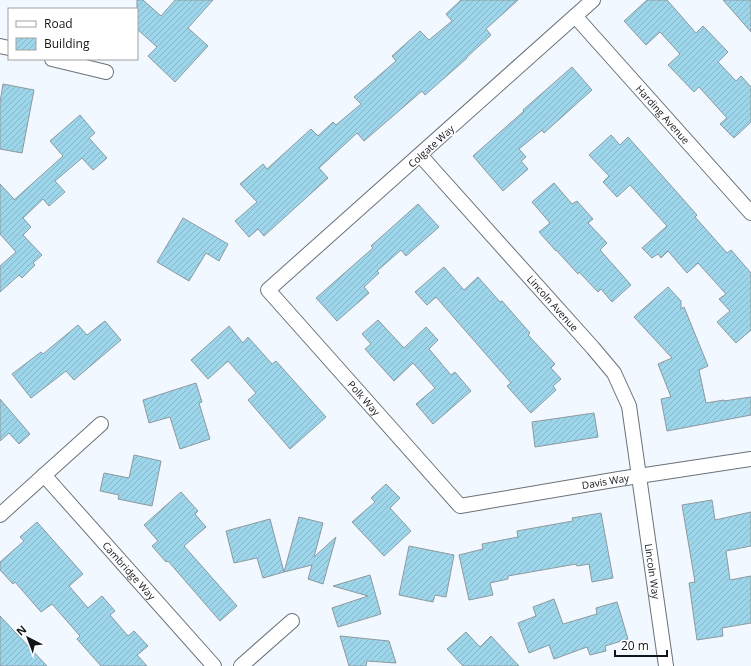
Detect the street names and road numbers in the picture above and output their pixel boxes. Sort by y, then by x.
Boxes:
street label: Harding Avenue [633,82,693,147]
street label: Colgate Way [405,121,458,170]
street label: Lincoln Avenue [524,272,582,335]
street label: Polk Way [345,378,384,419]
street label: Davis Way [581,470,631,492]
street label: Cambridge Way [99,539,159,603]
street label: Lincoln Way [642,543,664,601]

